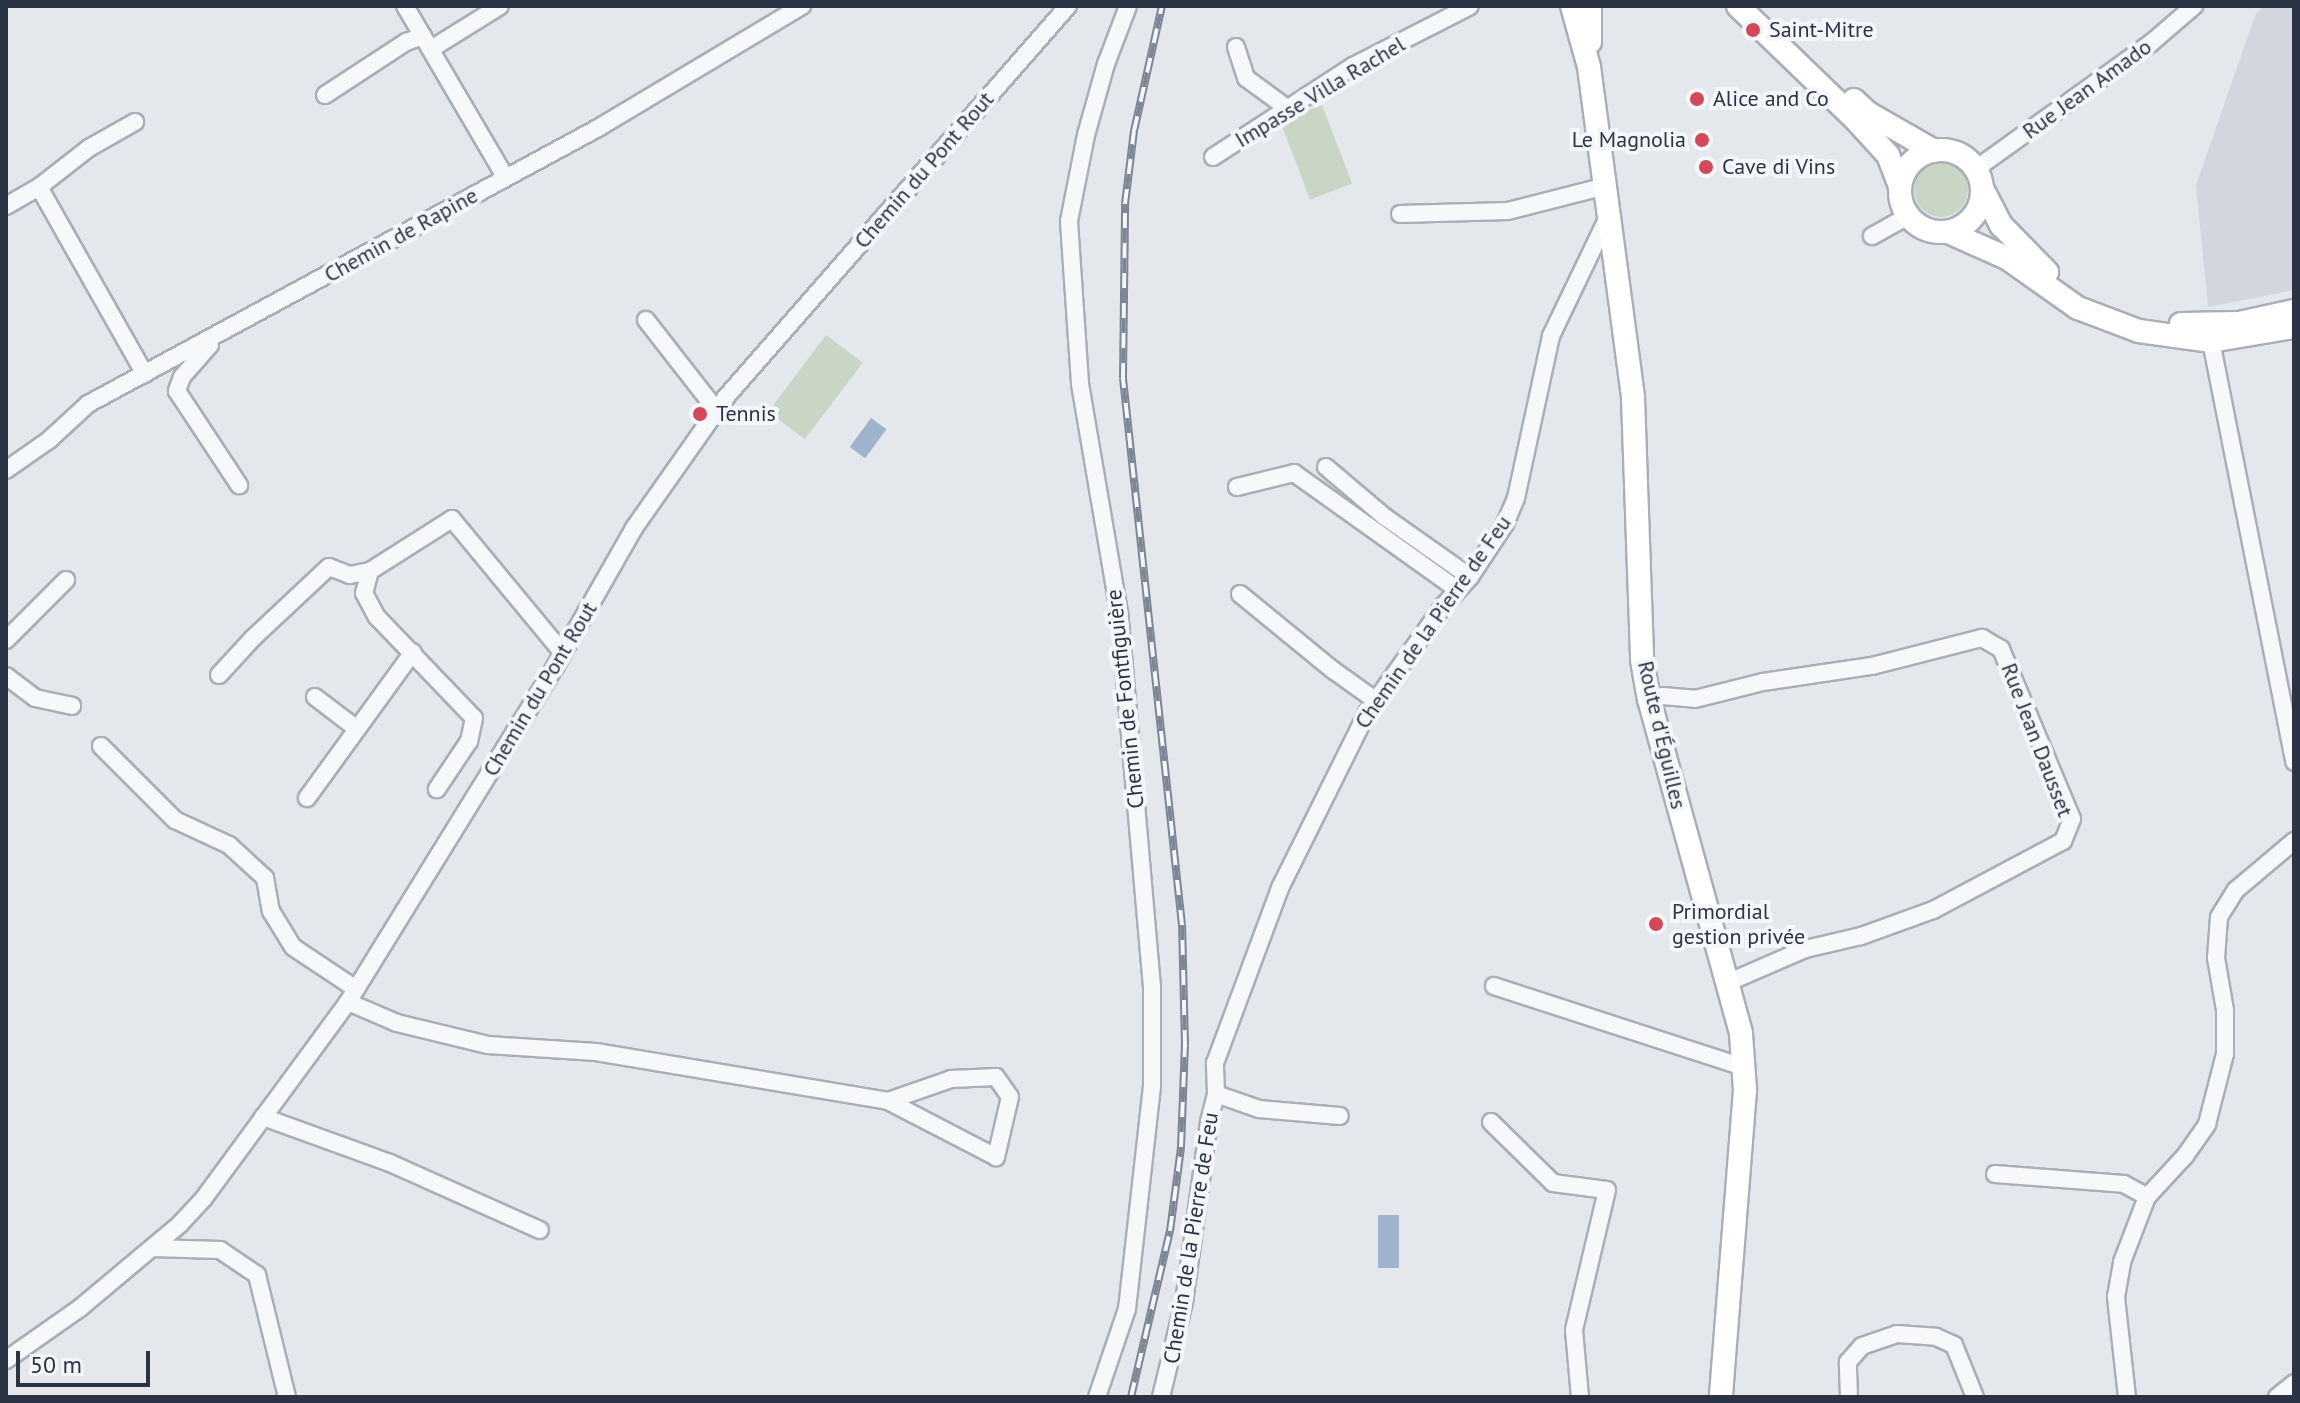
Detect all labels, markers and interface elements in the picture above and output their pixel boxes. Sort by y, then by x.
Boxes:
place label: Saint-Mitre [1769,17,1874,43]
marker: Saint-Mitre [1744,21,1762,39]
street label: Impasse Villa Rachel [1230,31,1410,153]
street label: Rue Jean Amado [2017,33,2157,145]
street label: Chemin du Pont Rout [849,86,999,254]
place label: Alice and Co [1713,86,1829,112]
marker: Alice and Co [1688,90,1706,108]
place label: Le Magnolia [1572,127,1686,153]
marker: Le Magnolia [1693,131,1711,149]
place label: Cave di Vins [1722,154,1836,180]
marker: Cave di Vins [1697,158,1715,176]
street label: Chemin de Rapine [320,182,482,288]
place label: Tennis [716,401,776,427]
marker: Tennis [691,405,709,423]
street label: Chemin de la Pierre de Feu [1349,510,1517,734]
street label: Chemin de Fontfiguière [1100,588,1150,810]
street label: Chemin du Pont Rout [477,597,603,781]
street label: Route d'Éguilles [1632,658,1692,812]
street label: Rue Jean Dausset [1996,659,2078,821]
place label: Primordial gestion privée [1672,898,1805,950]
marker: Primordial gestion privée [1647,915,1665,933]
street label: Chemin de la Pierre de Feu [1158,1110,1224,1366]
scale bar [20,1335,154,1385]
text: 50 m [30,1349,82,1380]

